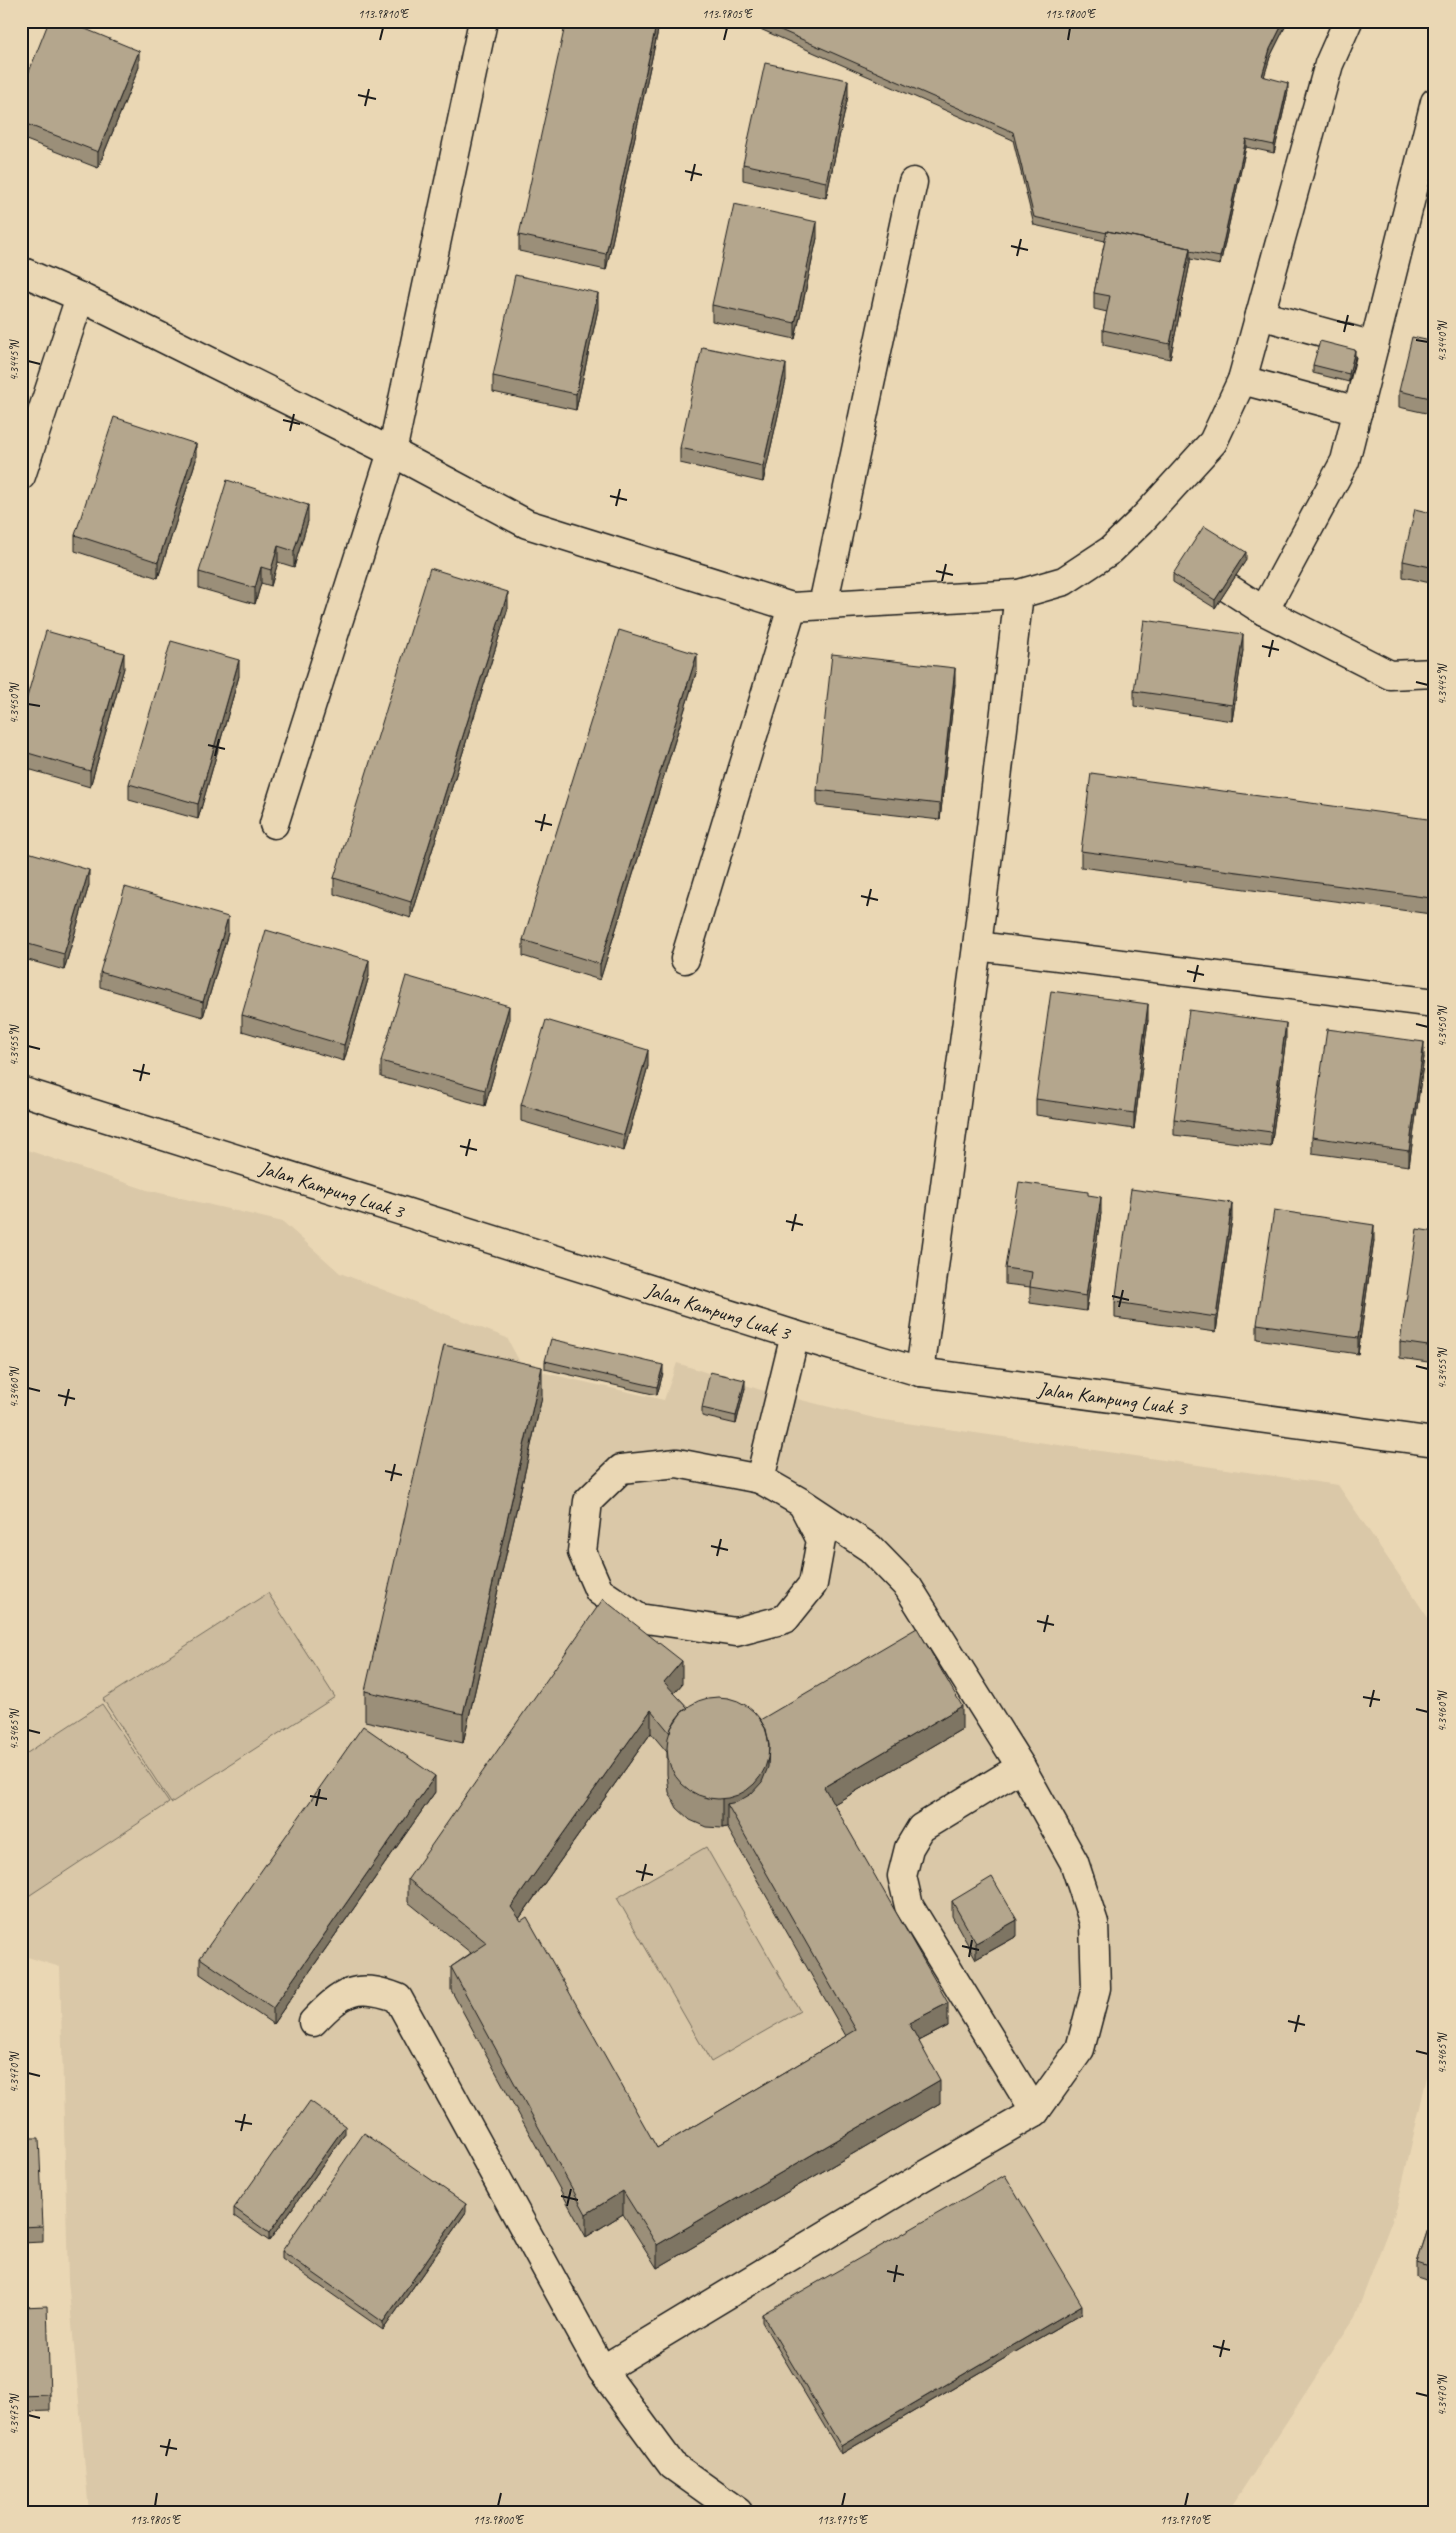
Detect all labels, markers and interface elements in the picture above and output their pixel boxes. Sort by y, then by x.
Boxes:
text: 113.9810°E [358,6,410,22]
text: 113.9805°E [702,6,754,22]
text: 113.9800°E [1045,6,1097,22]
text: 4.3440°N [1434,320,1450,362]
text: 4.3445°N [6,339,22,381]
text: 4.3445°N [1434,663,1450,705]
text: 4.3450°N [6,682,22,724]
text: 4.3450°N [1434,1005,1450,1047]
text: 4.3455°N [6,1024,22,1066]
street label: Jalan Kampung Luak 3 [256,1154,409,1224]
street label: Jalan Kampung Luak 3 [642,1276,795,1346]
text: 4.3455°N [1434,1347,1450,1389]
text: 4.3460°N [6,1366,22,1408]
street label: Jalan Kampung Luak 3 [1036,1376,1190,1421]
text: 4.3460°N [1434,1690,1450,1732]
text: 4.3465°N [6,1708,22,1750]
text: 4.3465°N [1434,2032,1450,2074]
text: 4.3470°N [6,2051,22,2093]
text: 4.3470°N [1434,2374,1450,2416]
text: 4.3475°N [6,2393,22,2435]
text: 113.9805°E [130,2512,182,2528]
text: 113.9800°E [473,2512,525,2528]
text: 113.9795°E [817,2512,869,2528]
text: 113.9790°E [1160,2512,1212,2528]

